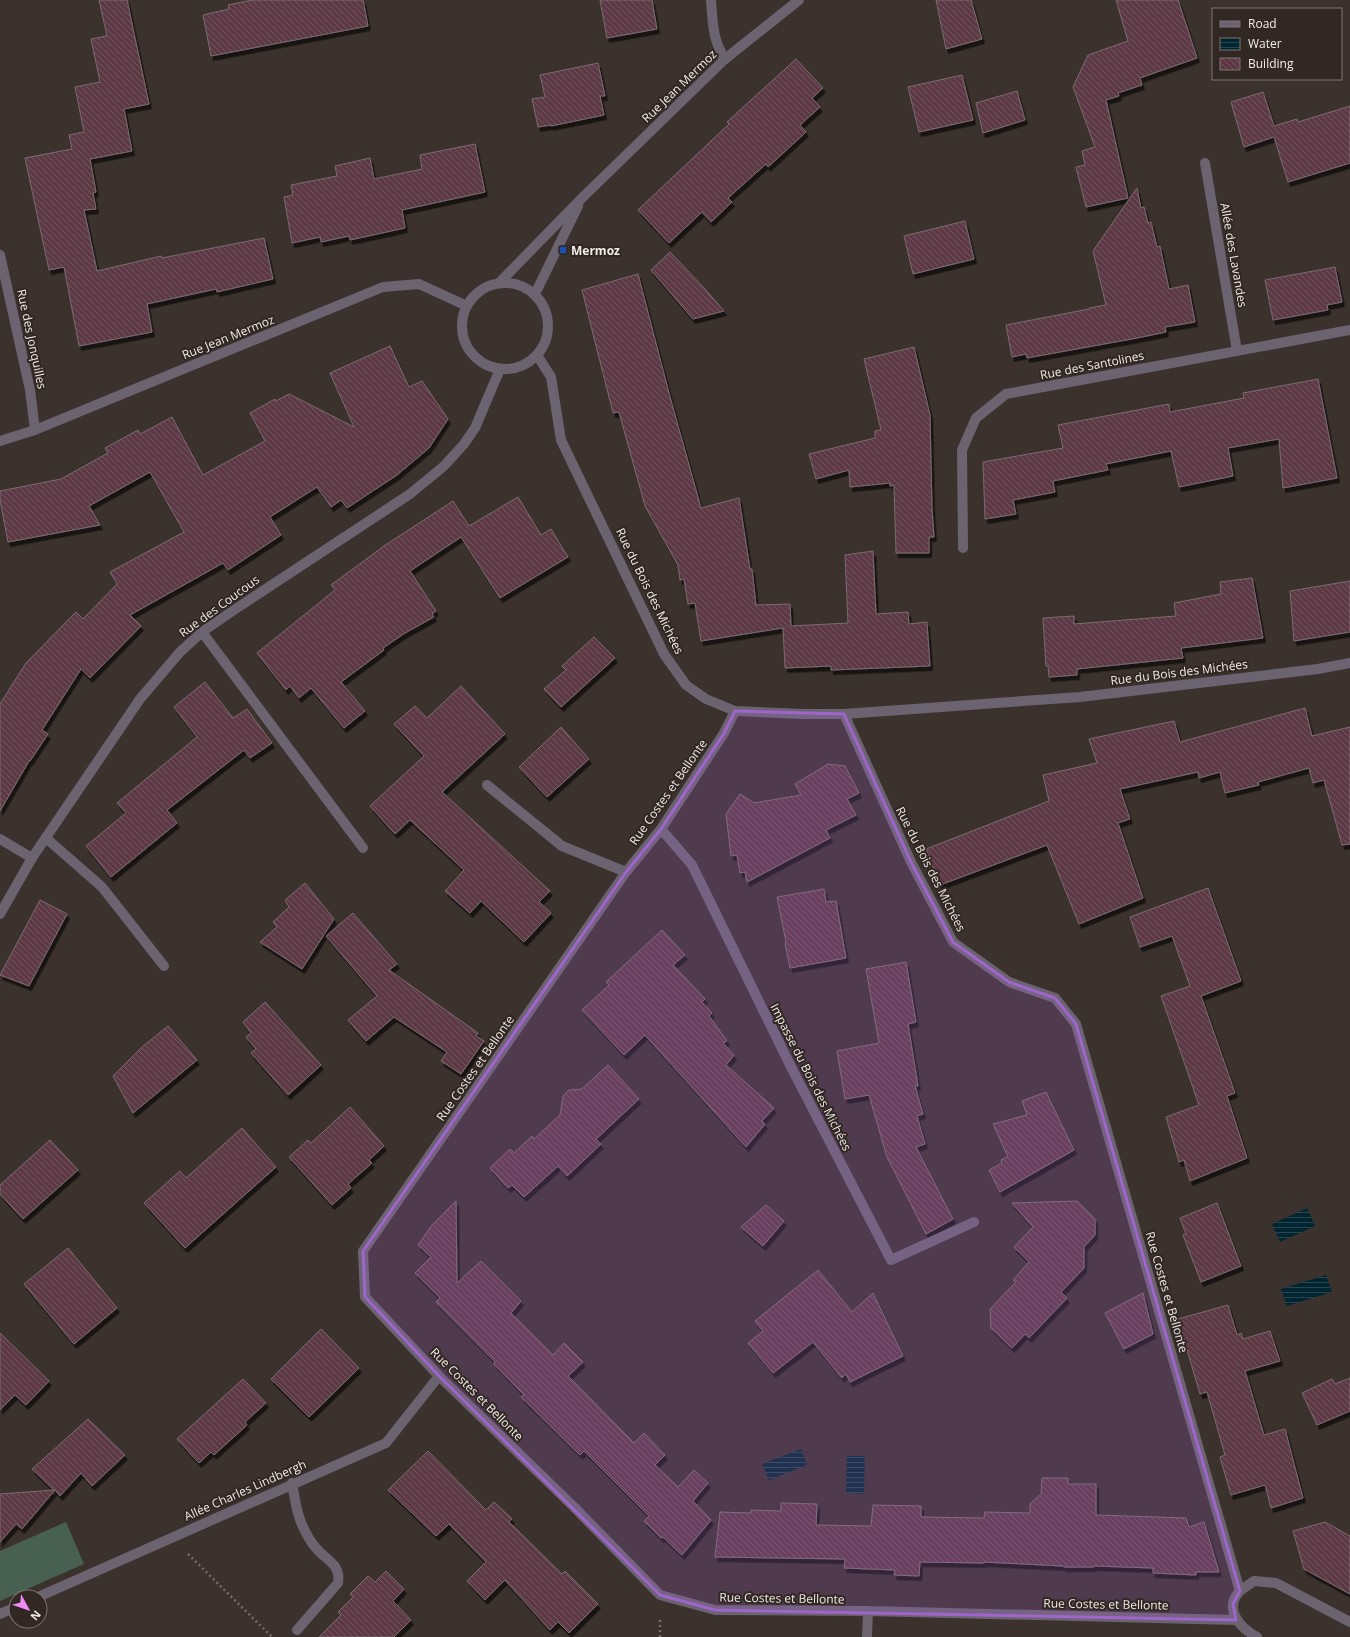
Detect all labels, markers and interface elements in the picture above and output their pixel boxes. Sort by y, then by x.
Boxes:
legend [1212,8,1342,80]
text: Road [1248,15,1277,32]
text: Water [1248,35,1282,52]
street label: Rue Jean Mermoz [638,46,720,126]
text: Building [1248,55,1294,72]
street label: Allée des Lavandes [1216,201,1252,309]
place label: Mermoz [571,242,620,259]
marker: Mermoz [558,245,568,255]
street label: Rue des Jonquilles [13,288,51,391]
street label: Rue Jean Mermoz [179,311,277,363]
street label: Rue des Santolines [1039,347,1146,383]
street label: Rue du Bois des Michées [612,525,688,657]
street label: Rue des Coucous [175,571,263,641]
street label: Rue du Bois des Michées [1109,655,1249,689]
street label: Rue Costes et Bellonte [625,736,711,848]
street label: Rue du Bois des Michées [892,804,970,935]
street label: Impasse du Bois des Michées [766,1000,856,1154]
street label: Rue Costes et Bellonte [432,1012,518,1124]
street label: Rue Costes et Bellonte [1142,1229,1193,1355]
street label: Rue Costes et Bellonte [427,1344,527,1444]
street label: Allée Charles Lindbergh [181,1455,309,1525]
street label: Rue Costes et Bellonte [719,1588,845,1608]
north arrow [8,1589,48,1629]
street label: Rue Costes et Bellonte [1043,1594,1169,1614]
text: N [27,1607,45,1624]

